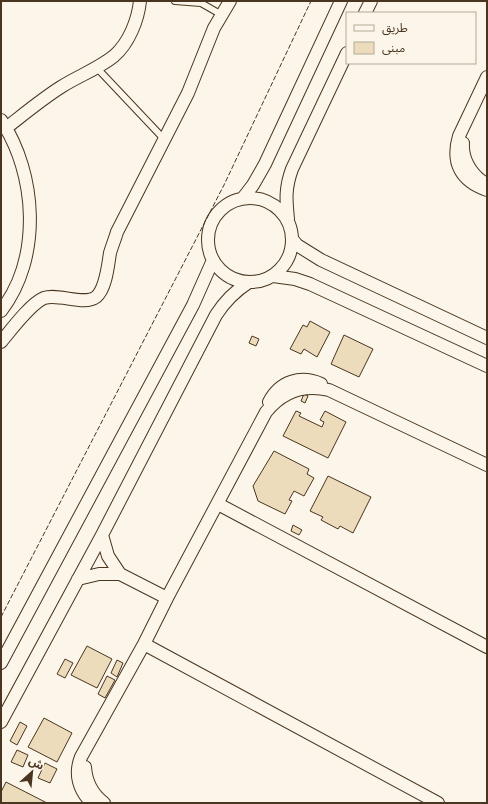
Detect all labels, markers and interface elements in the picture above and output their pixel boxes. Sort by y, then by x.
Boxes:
legend [346,12,476,64]
text: طريق [382,21,408,36]
text: مبنى [382,41,405,55]
north arrow [12,752,52,792]
text: ش [27,754,46,773]

